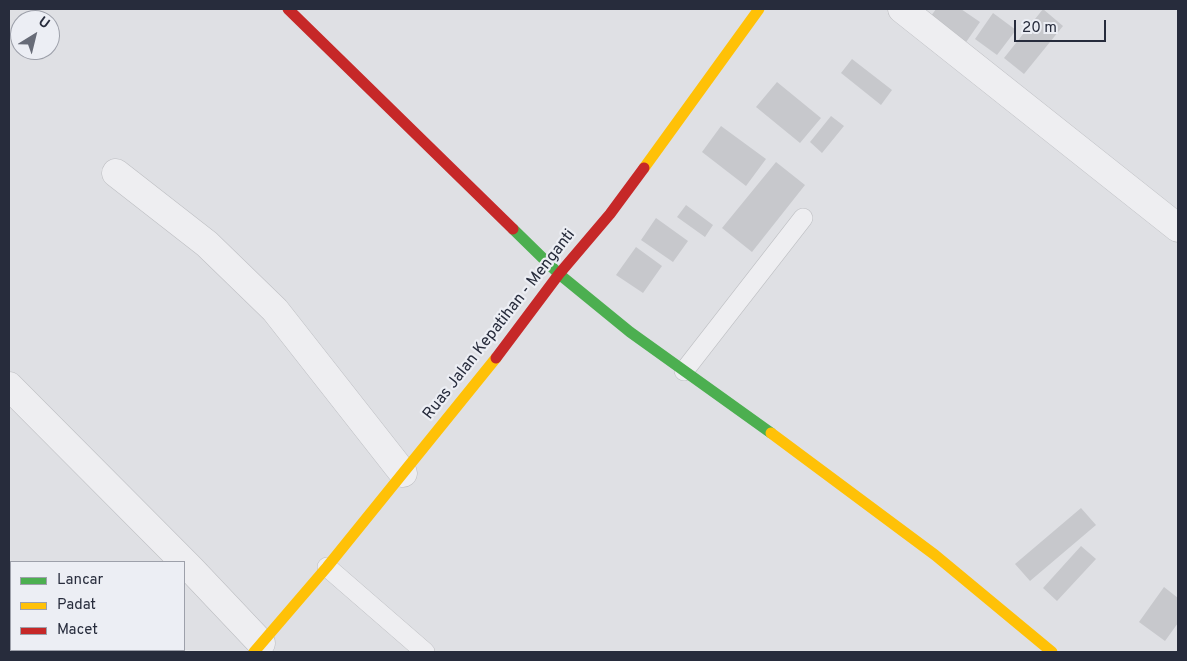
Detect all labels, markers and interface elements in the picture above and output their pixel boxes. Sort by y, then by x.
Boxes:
north arrow [10,10,60,60]
scale bar [1017,10,1110,42]
text: U [34,13,53,33]
text: 20 m [1022,19,1057,38]
street label: Ruas Jalan Kepatihan - Menganti [420,226,580,424]
legend [10,561,185,651]
text: Lancar [57,571,103,590]
text: Padat [57,596,96,615]
text: Macet [57,621,98,640]

